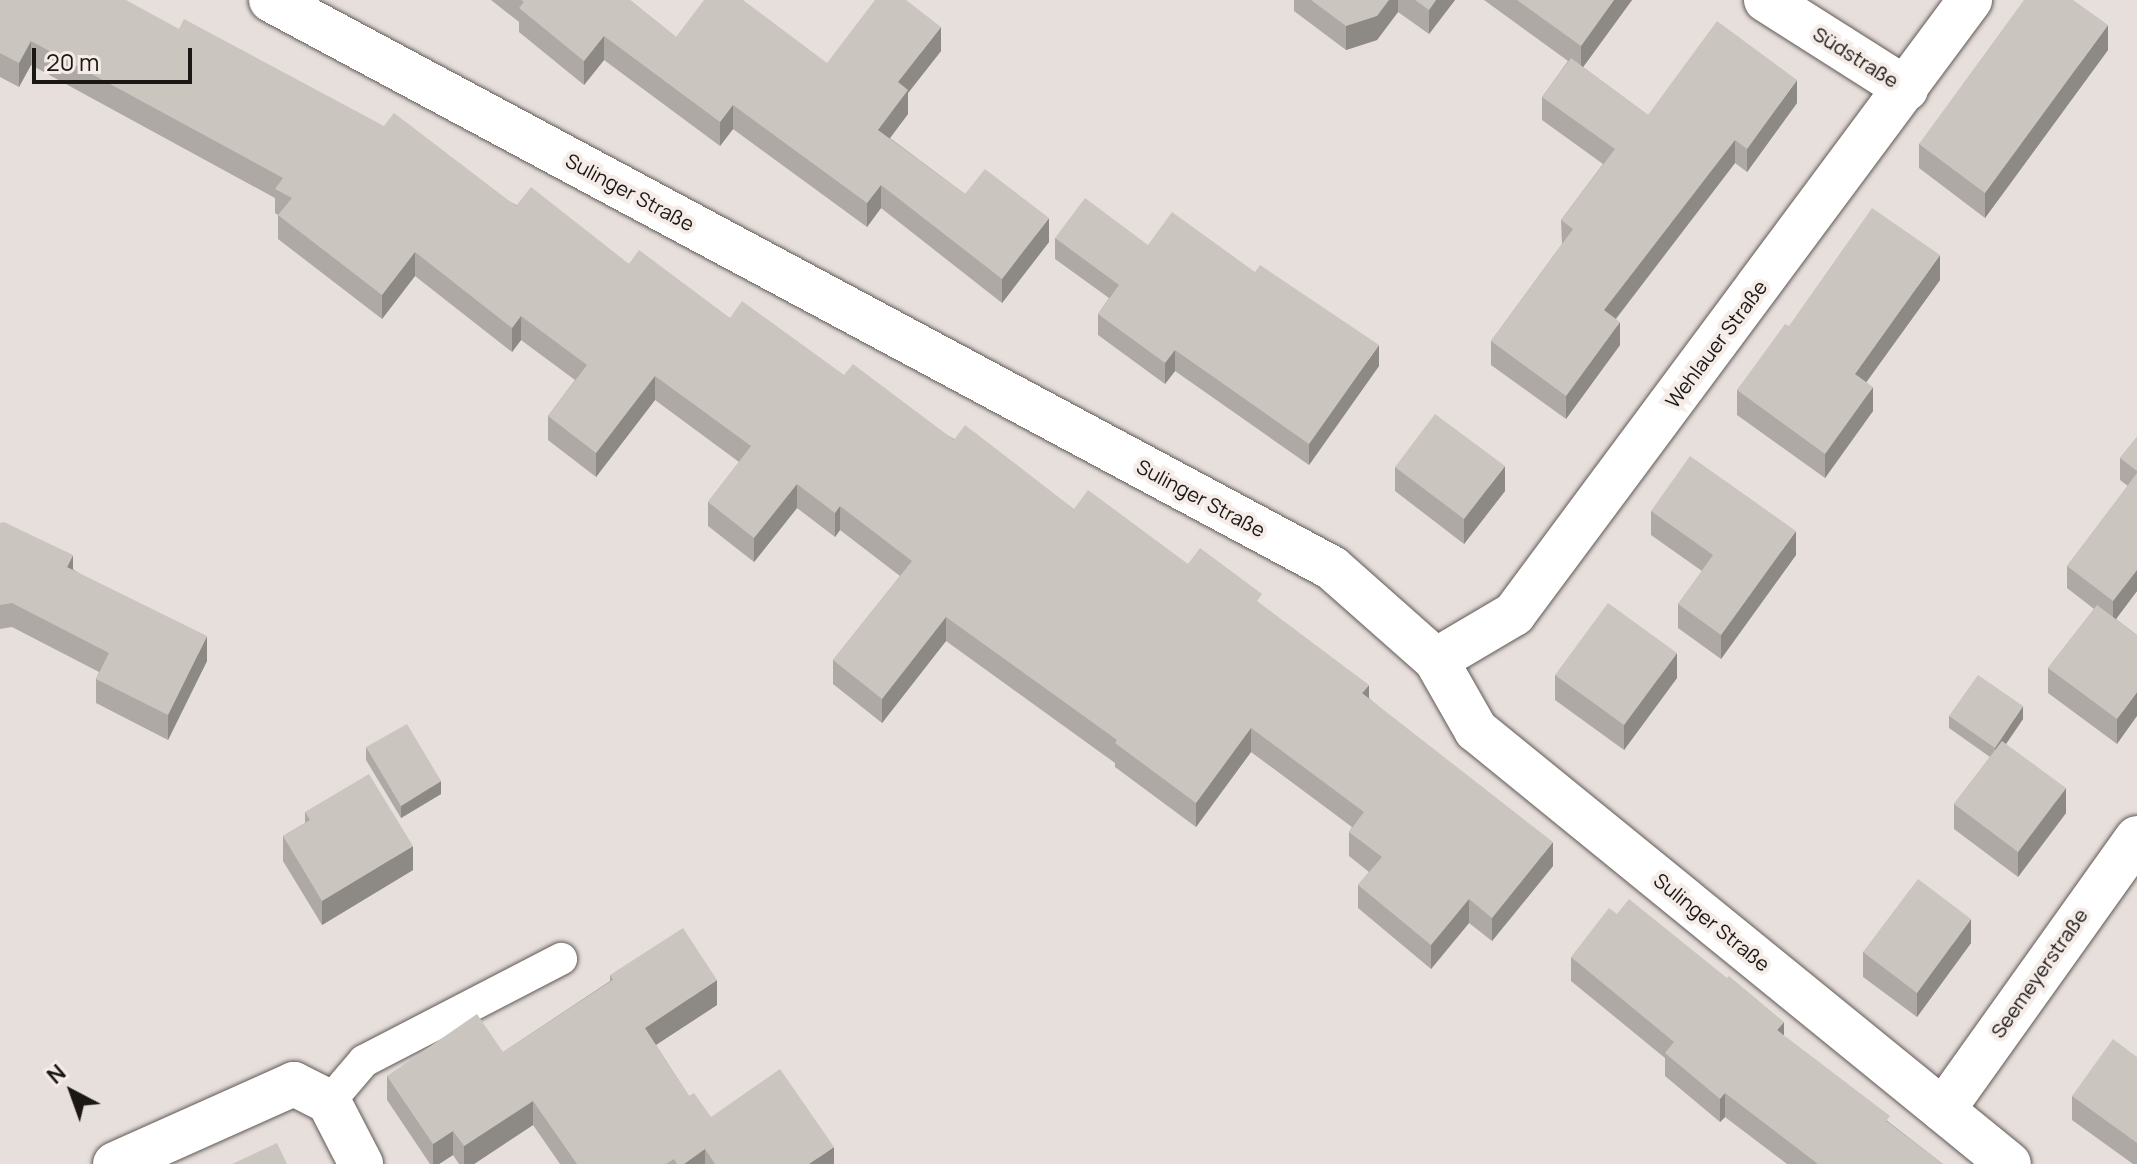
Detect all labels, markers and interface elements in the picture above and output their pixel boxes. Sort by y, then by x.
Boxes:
street label: Südstraße [1809,21,1903,93]
scale bar [36,32,196,82]
text: 20 m [46,45,99,78]
street label: Sulinger Straße [562,148,698,236]
street label: Wehlauer Straße [1660,275,1772,413]
street label: Sulinger Straße [1133,454,1269,542]
street label: Sulinger Straße [1649,868,1775,976]
street label: Seemeyerstraße [1985,904,2093,1042]
north arrow [32,1052,112,1132]
text: N [40,1057,72,1090]

